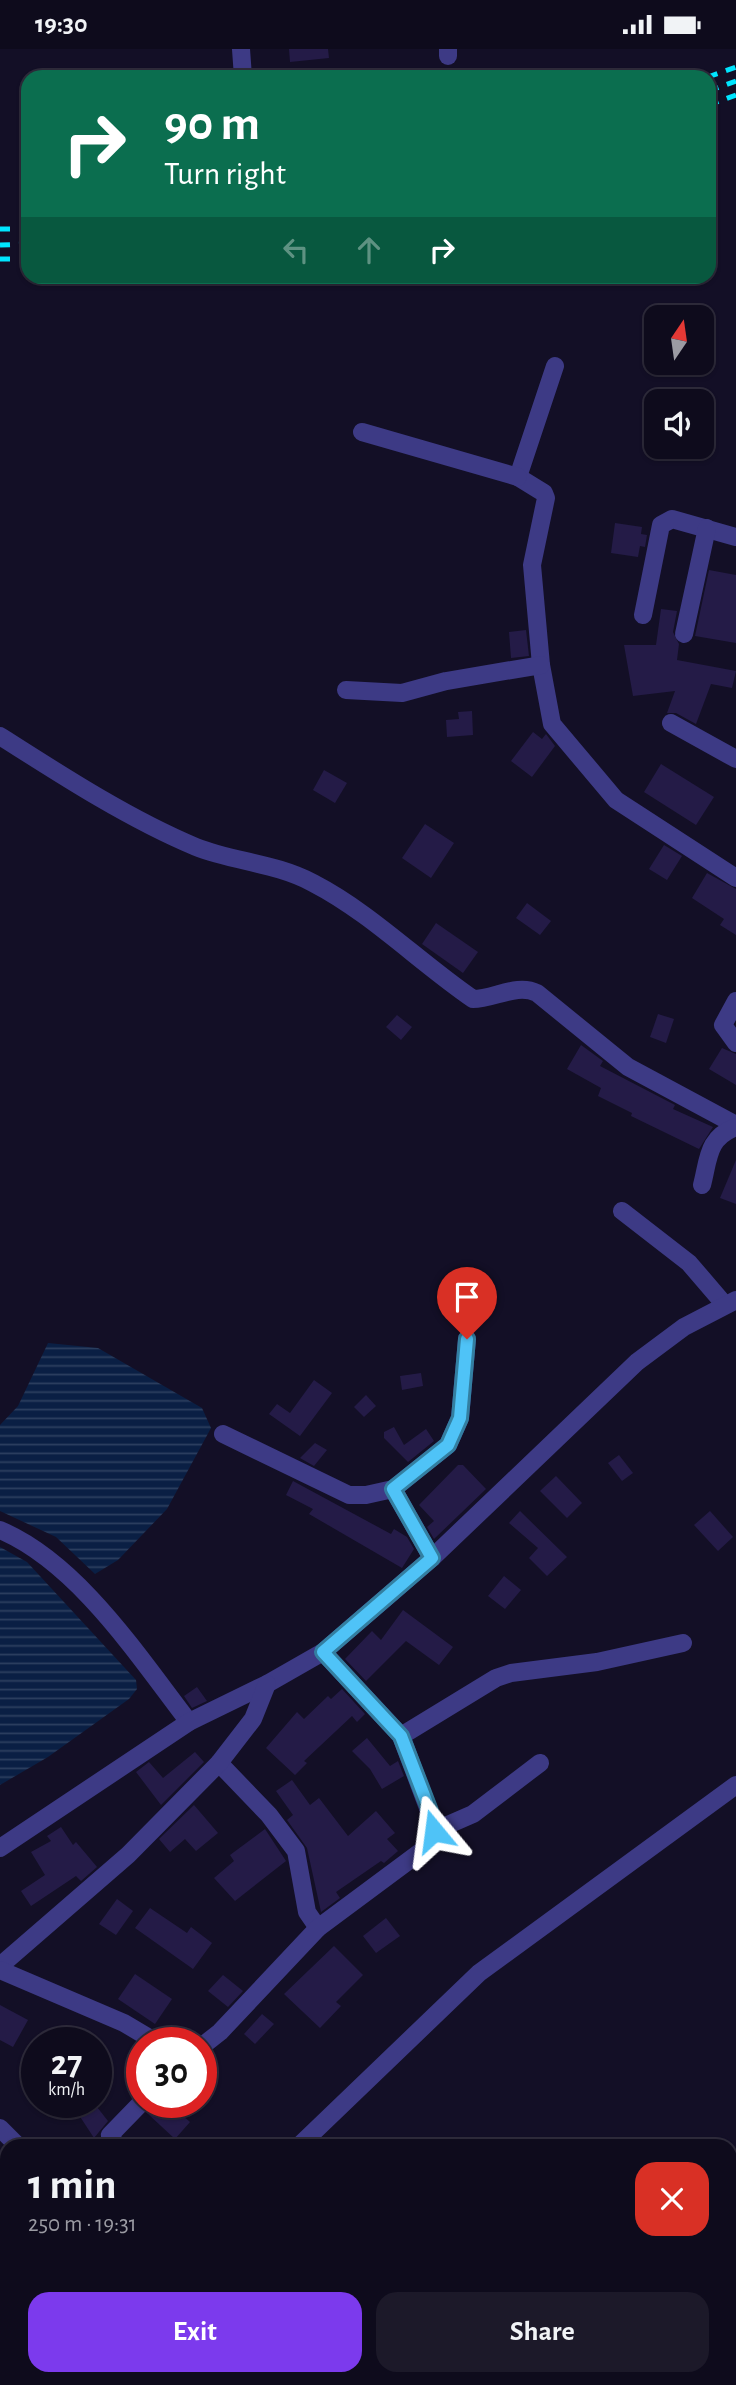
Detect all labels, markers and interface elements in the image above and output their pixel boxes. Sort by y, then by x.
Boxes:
text: 19:30 [35,11,88,37]
icon: right [49,98,140,189]
text: 90 m [164,100,260,149]
text: Turn right [164,158,286,190]
icon: left [277,231,315,269]
icon: ahead [350,231,388,269]
icon: right [423,231,461,269]
north arrow [644,305,714,375]
map controls [644,305,714,459]
button: sound [644,389,714,459]
pin [437,1267,497,1339]
icon: arrive [448,1278,486,1316]
position arrow [397,1794,471,1868]
speed limit sign: 30 [126,2027,217,2118]
text: 27 [51,2046,82,2081]
text: km/h [48,2081,85,2099]
button: close [635,2162,709,2236]
text: 1 min [28,2164,117,2206]
text: 250 m · 19:31 [28,2213,137,2236]
button: Exit [28,2292,362,2372]
button: Share [376,2292,709,2372]

